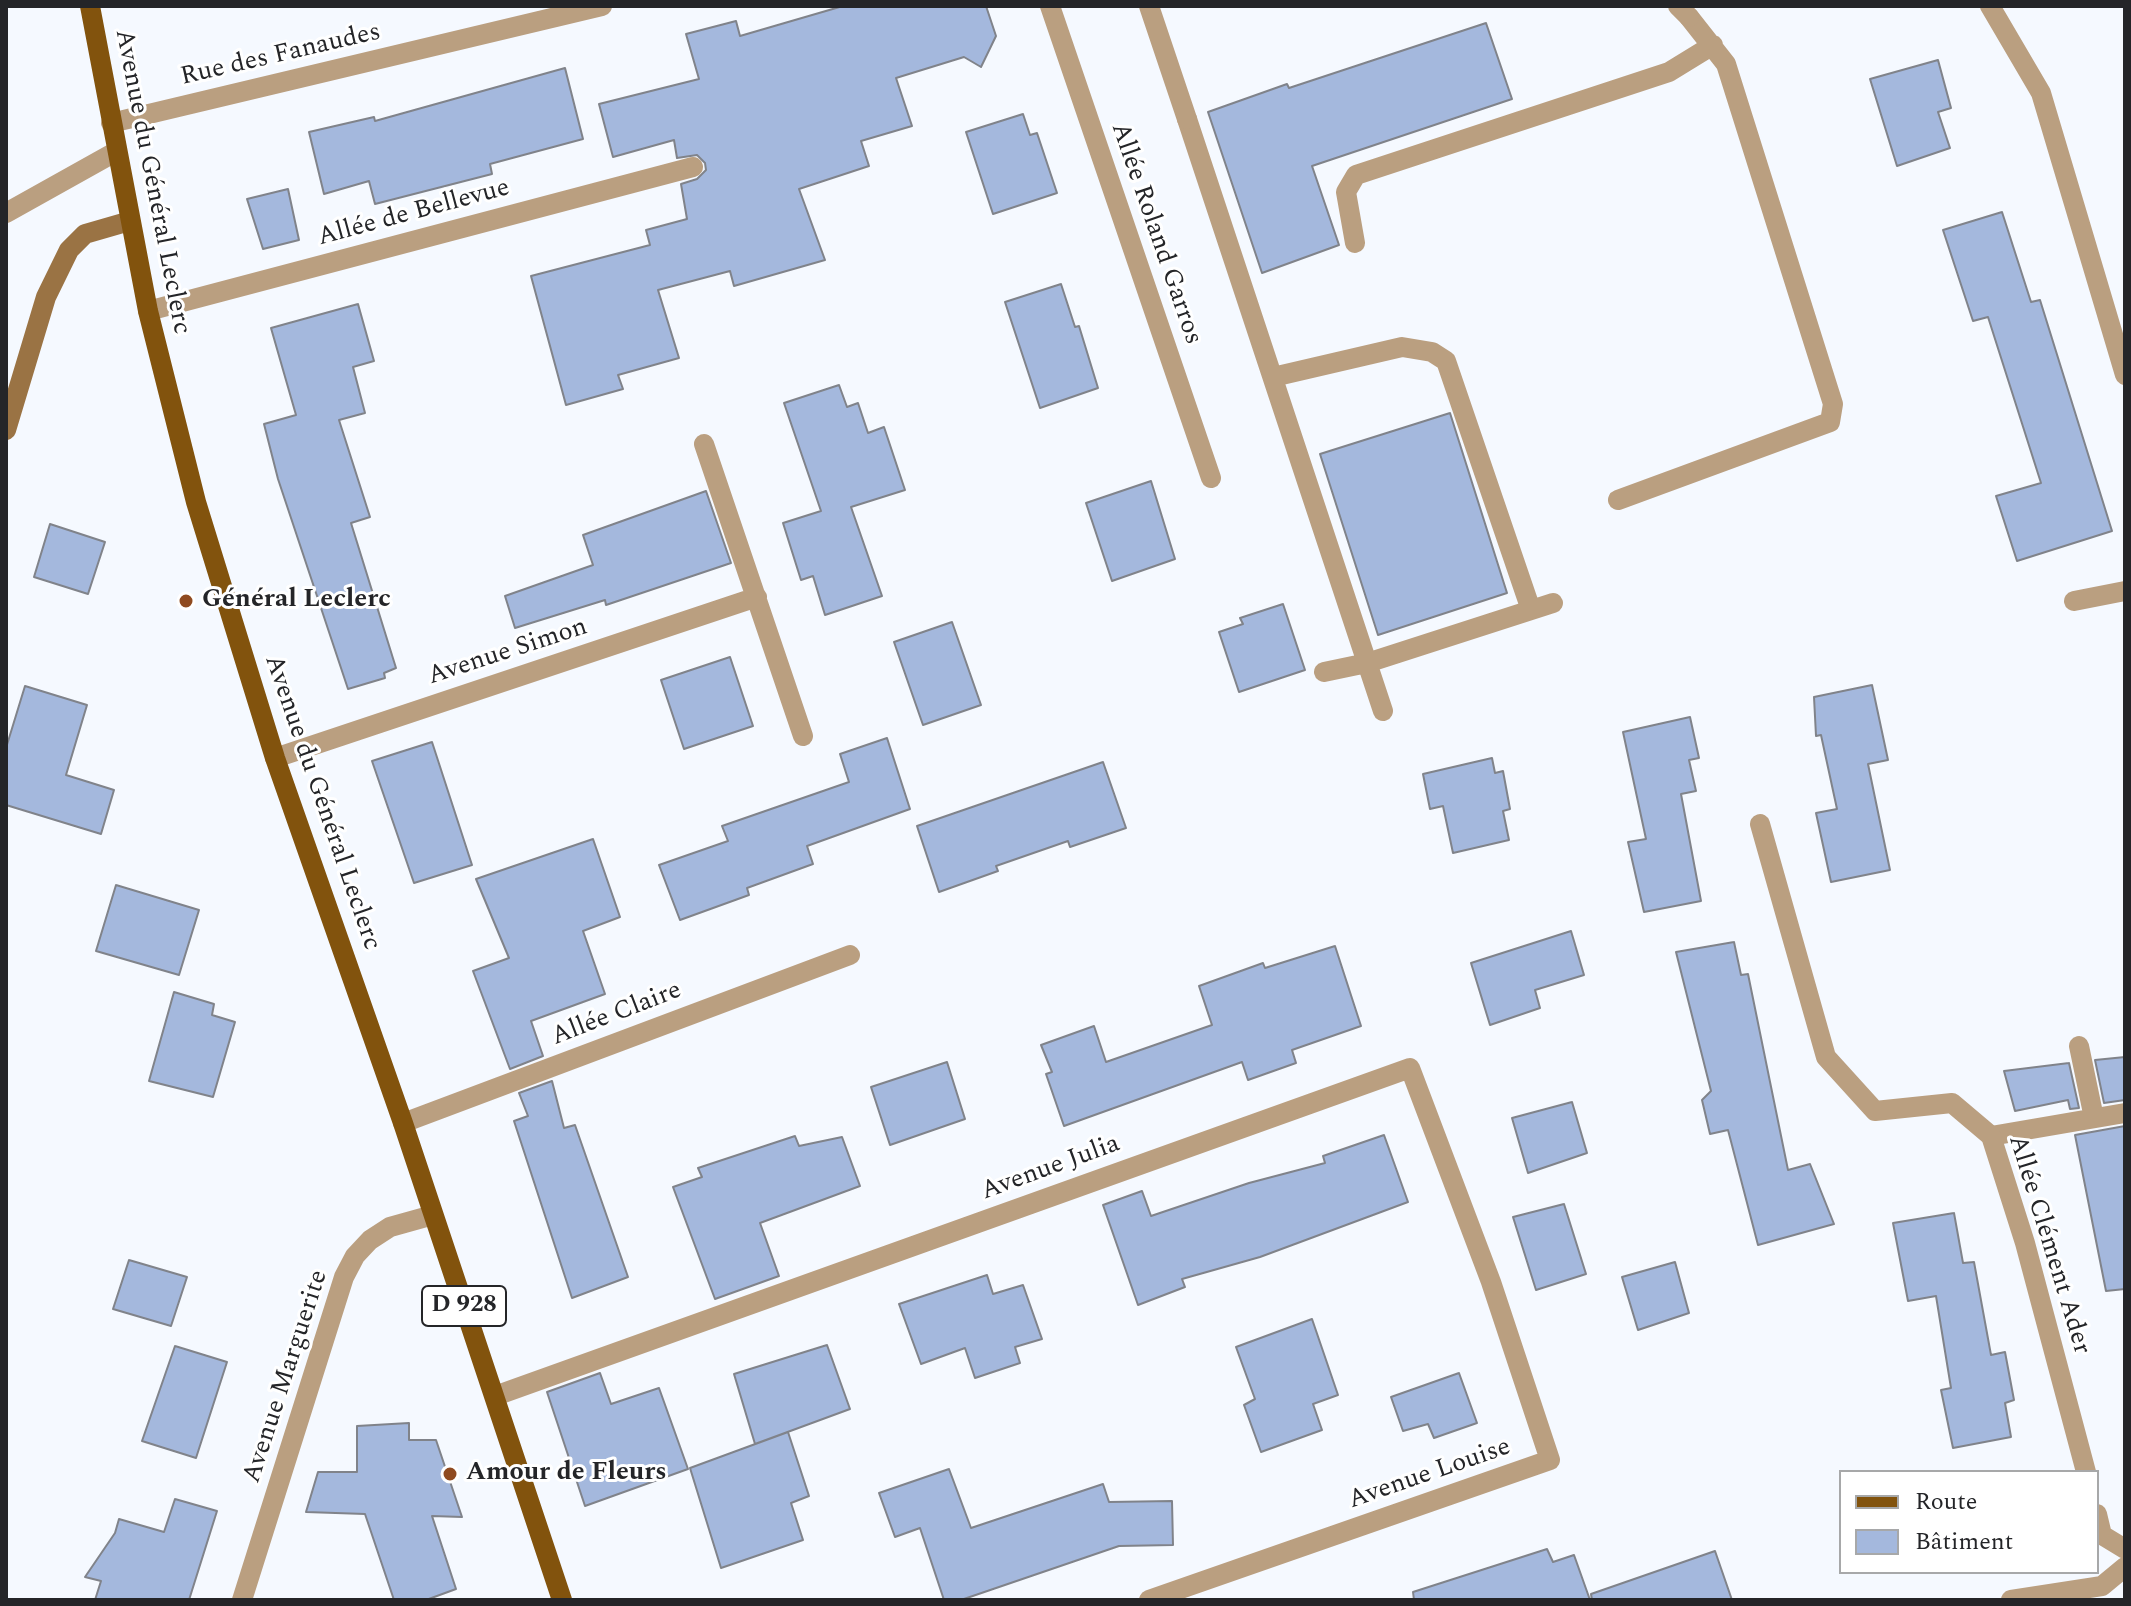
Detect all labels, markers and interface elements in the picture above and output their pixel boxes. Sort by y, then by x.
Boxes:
street label: Rue des Fanaudes [178,18,384,94]
street label: Avenue du Général Leclerc [106,27,196,337]
street label: Allée Roland Garros [1102,119,1208,349]
street label: Allée de Bellevue [315,173,513,255]
place label: Général Leclerc [202,585,391,617]
marker: Général Leclerc [177,592,195,610]
street label: Avenue Simon [424,613,592,693]
street label: Avenue du Général Leclerc [256,651,386,955]
street label: Allée Claire [548,976,686,1054]
street label: Avenue Julia [977,1129,1125,1209]
street label: Allée Clément Ader [2000,1132,2096,1358]
street label: Avenue Marguerite [238,1267,336,1487]
road number: D 928 [422,1286,506,1326]
street label: Avenue Louise [1345,1433,1515,1517]
place label: Amour de Fleurs [466,1458,667,1490]
marker: Amour de Fleurs [441,1465,459,1483]
legend [1839,1470,2099,1574]
text: Route [1915,1484,1977,1520]
text: Bâtiment [1915,1524,2013,1560]

